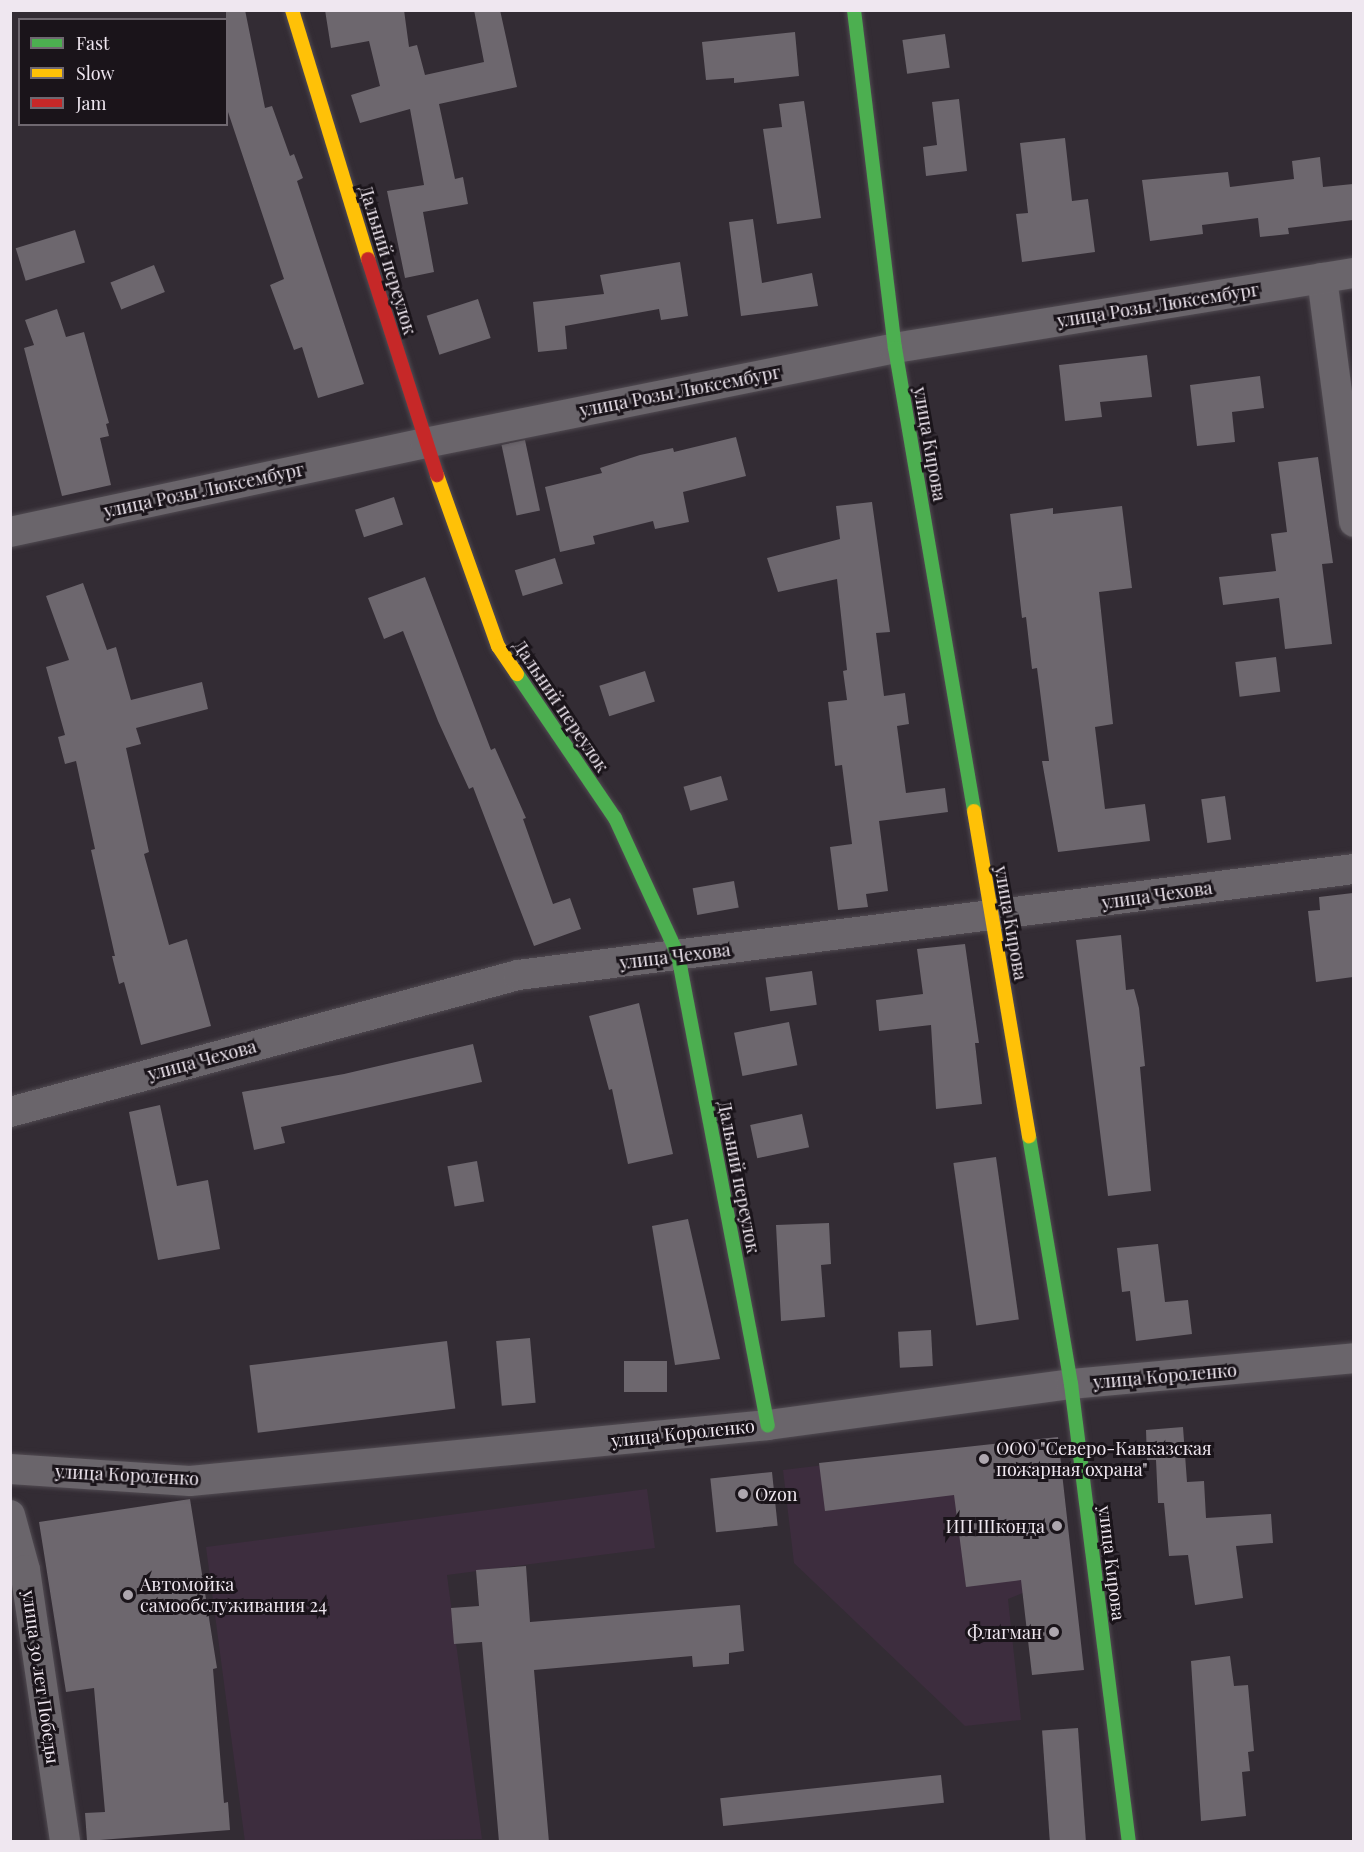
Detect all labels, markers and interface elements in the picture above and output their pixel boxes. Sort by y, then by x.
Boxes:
legend [18,18,228,126]
text: Fast [76,31,109,55]
text: Slow [76,61,114,85]
text: Jam [76,91,106,115]
street label: Дальний переулок [355,183,421,337]
street label: улица Розы Люксембург [1056,278,1260,332]
street label: улица Розы Люксембург [578,361,782,421]
street label: улица Кирова [909,385,951,503]
street label: улица Розы Люксембург [102,458,306,522]
street label: Дальний переулок [509,636,613,776]
street label: улица Кирова [990,864,1032,982]
street label: улица Чехова [1100,877,1214,913]
street label: улица Чехова [618,938,732,974]
street label: улица Чехова [145,1035,259,1085]
street label: Дальний переулок [714,1099,764,1255]
street label: улица Короленко [1092,1359,1238,1393]
street label: улица Короленко [610,1415,756,1451]
place label: ООО "Северо-Кавказская пожарная охрана" [996,1438,1212,1480]
marker: ООО "Северо-Кавказская пожарная охрана" [977,1452,991,1466]
street label: улица Короленко [54,1460,200,1490]
place label: Ozon [755,1483,798,1505]
marker: Ozon [736,1487,750,1501]
street label: улица Кирова [1094,1504,1130,1622]
place label: ИП Шконда [945,1515,1045,1537]
marker: ИП Шконда [1050,1519,1064,1533]
place label: Автомойка самообслуживания 24 [140,1574,327,1616]
marker: Автомойка самообслуживания 24 [121,1588,135,1602]
street label: улица 30 лет Победы [18,1589,64,1765]
place label: Флагман [967,1621,1042,1643]
marker: Флагман [1047,1625,1061,1639]

